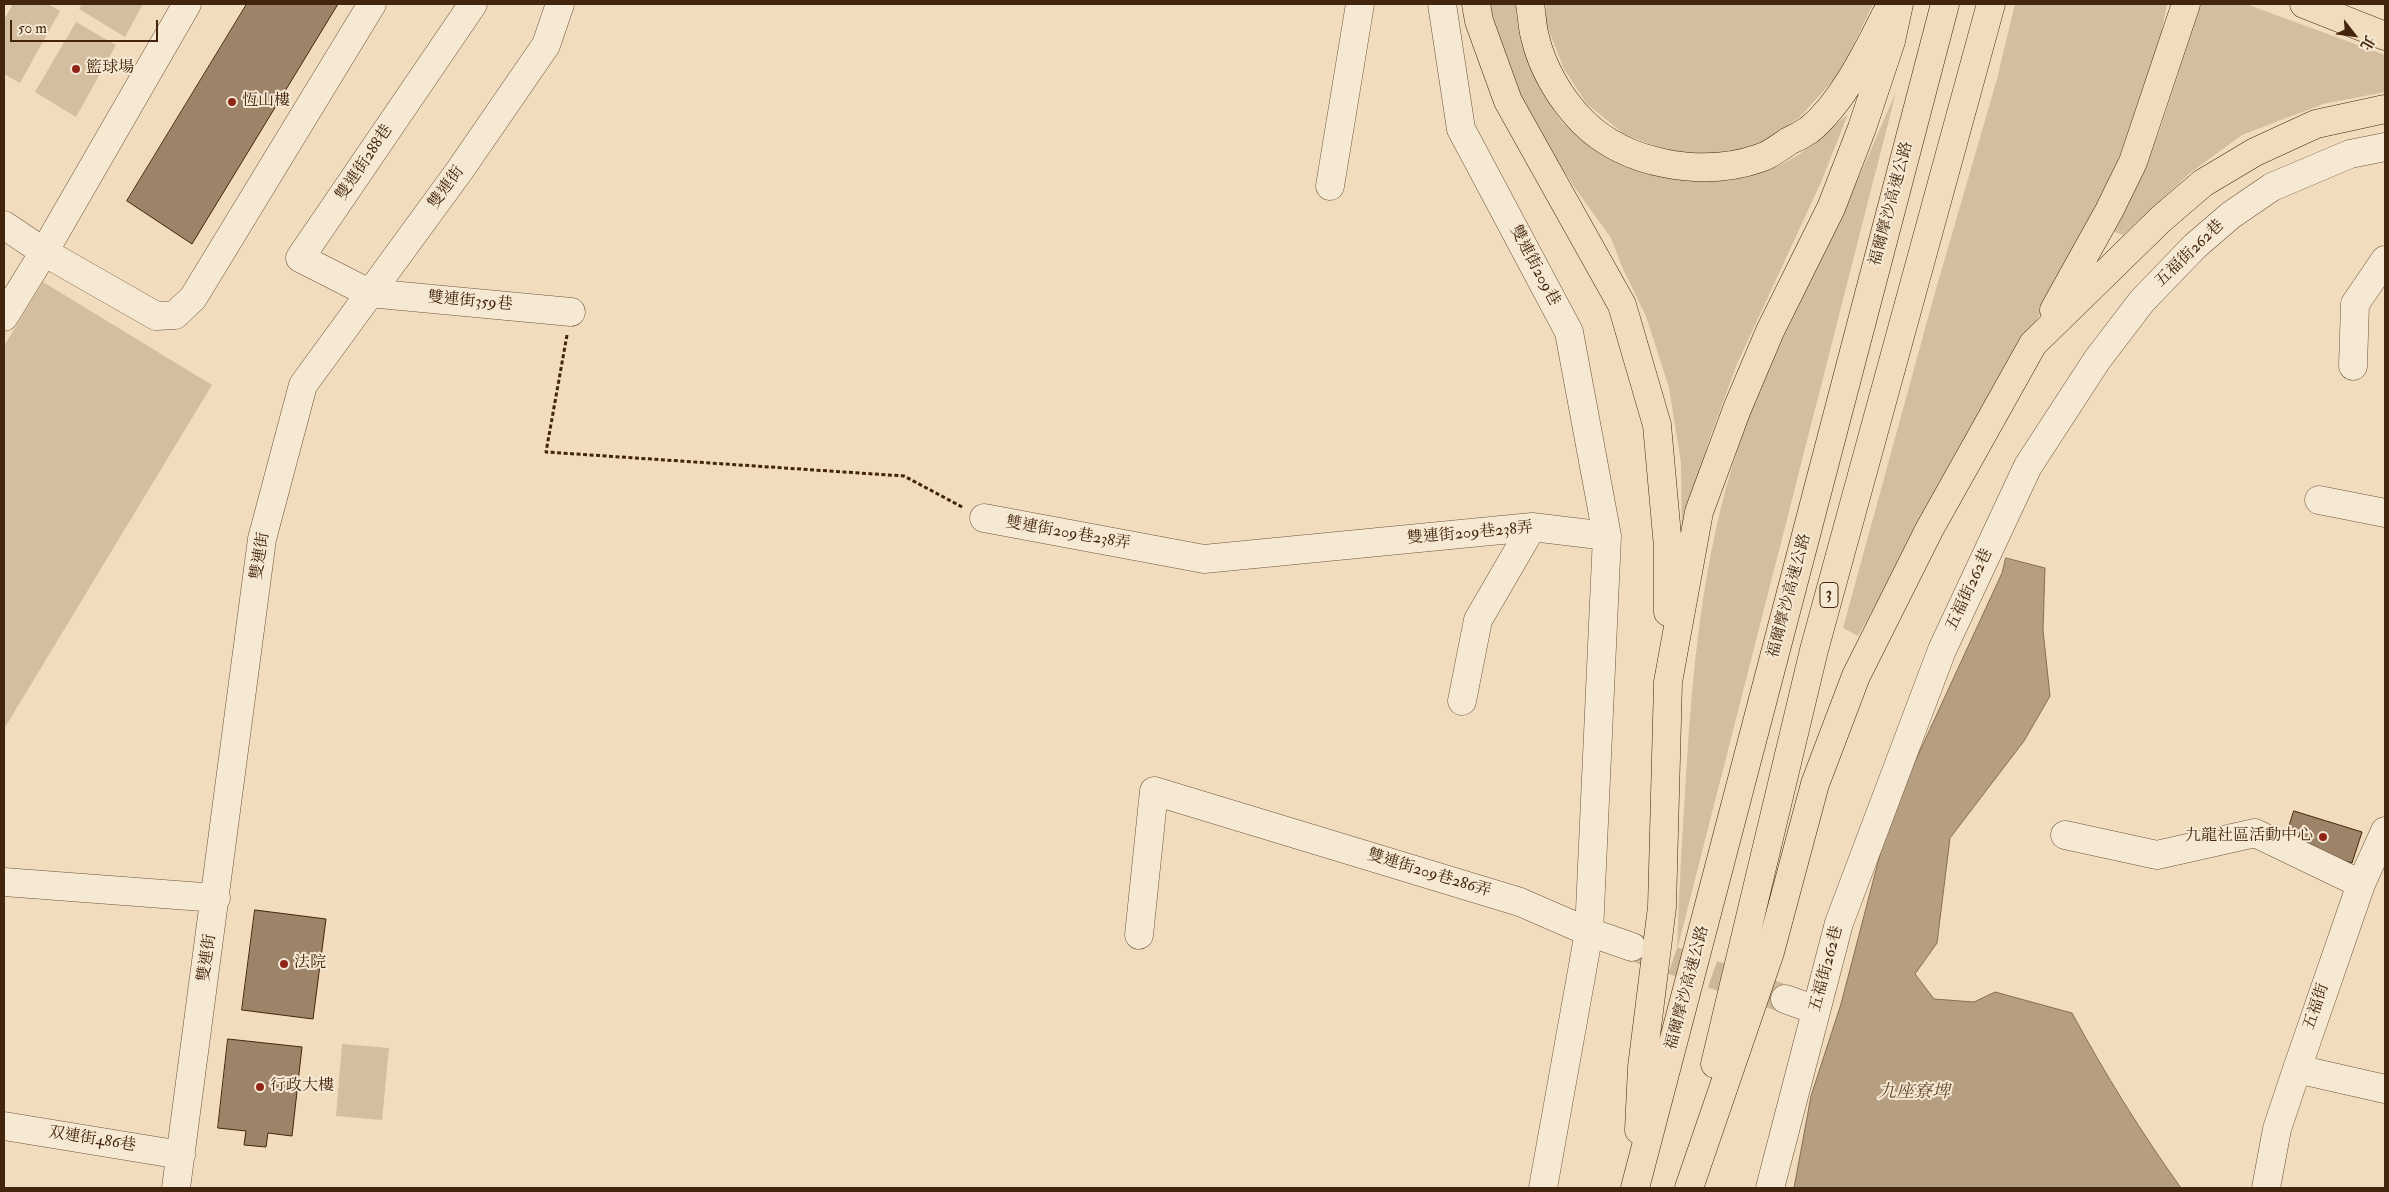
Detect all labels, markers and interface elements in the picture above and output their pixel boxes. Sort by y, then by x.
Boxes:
scale bar [12,10,160,42]
north arrow [2329,10,2379,60]
text: 50 m [18,19,47,38]
text: 北 [2357,32,2378,53]
place label: 籃球場 [86,59,134,79]
marker: 籃球場 [70,63,82,75]
place label: 恆山樓 [242,92,290,112]
marker: 恆山樓 [226,96,238,108]
street label: 雙連街288巷 [333,122,397,204]
street label: 福爾摩沙高速公路 [1866,140,1918,268]
street label: 雙連街 [425,163,469,213]
street label: 五福街262巷 [2152,216,2228,292]
street label: 雙連街209巷 [1505,222,1563,310]
street label: 雙連街359巷 [427,289,513,315]
street label: 雙連街209巷238弄 [1004,514,1132,554]
street label: 雙連街209巷238弄 [1406,519,1534,549]
street label: 雙連街 [248,531,274,581]
street label: 福爾摩沙高速公路 [1764,532,1816,660]
street label: 五福街262巷 [1943,546,1997,634]
road number: 3 [1820,582,1838,608]
place label: 九龍社區活動中心 [2185,827,2313,847]
marker: 九龍社區活動中心 [2317,831,2329,843]
street label: 雙連街209巷286弄 [1365,846,1493,902]
street label: 福爾摩沙高速公路 [1662,924,1714,1052]
street label: 五福街262巷 [1806,924,1848,1014]
street label: 雙連街 [195,933,221,983]
place label: 法院 [294,954,326,974]
marker: 法院 [278,958,290,970]
street label: 五福街 [2300,981,2334,1033]
place label: 行政大樓 [270,1077,334,1097]
marker: 行政大樓 [254,1081,266,1093]
water label: 九座寮埤 [1878,1082,1950,1104]
street label: 双連街486巷 [47,1124,137,1156]

